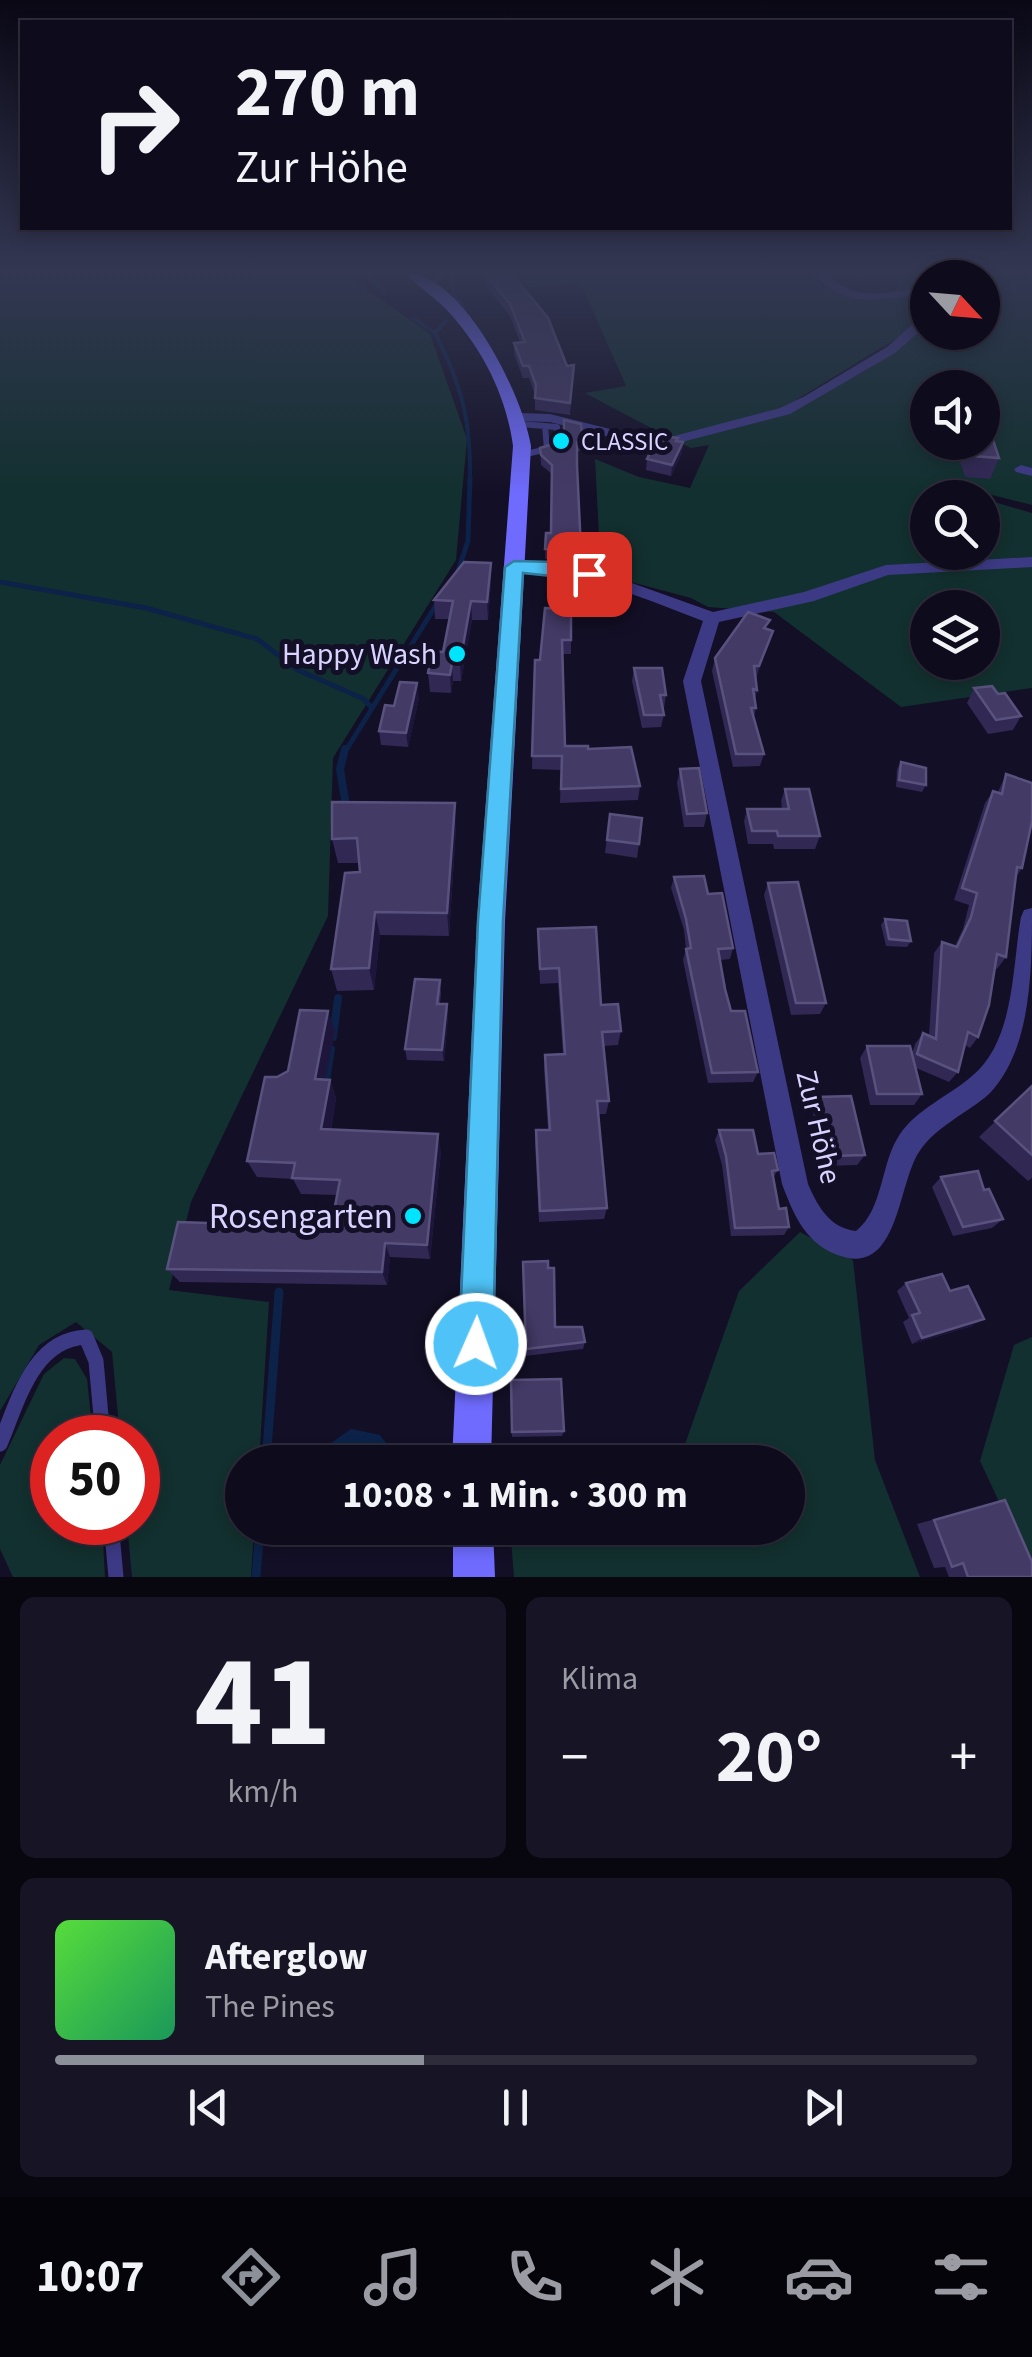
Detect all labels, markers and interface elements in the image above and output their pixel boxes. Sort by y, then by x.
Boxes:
text: 270 m [235,43,420,143]
icon: right [70,60,200,190]
text: Zur Höhe [235,136,408,200]
north arrow [910,260,1000,350]
map controls [910,260,1000,680]
button: sound [910,370,1000,460]
place label: CLASSIC [581,424,668,460]
marker: CLASSIC [550,430,572,452]
button: search [910,480,1000,570]
pin [547,532,632,617]
icon: arrive [562,547,617,602]
button: layers [910,590,1000,680]
place label: Happy Wash [282,633,437,676]
marker: Happy Wash [446,643,468,665]
street label: Zur Höhe [785,1066,852,1188]
place label: Rosengarten [209,1192,393,1242]
marker: Rosengarten [402,1205,424,1227]
position arrow [424,1292,528,1396]
speed limit sign: 50 [30,1415,160,1545]
text: 10:08 · 1 Min. · 300 m [342,1468,688,1522]
text: 41 [194,1611,332,1796]
text: Klima [561,1656,638,1702]
text: 20° [716,1704,822,1811]
text: − [561,1719,588,1797]
text: + [950,1719,977,1797]
text: km/h [228,1769,298,1815]
text: Afterglow [205,1930,368,1984]
text: The Pines [205,1984,335,2030]
icon: previous [181,2080,236,2135]
icon: pause [488,2080,543,2135]
icon: next [796,2080,851,2135]
icon: directions [216,2242,286,2312]
icon: music [358,2242,428,2312]
icon: phone [500,2242,570,2312]
icon: climate [642,2242,712,2312]
icon: car [784,2242,854,2312]
icon: filters [926,2242,996,2312]
text: 10:07 [36,2245,145,2309]

